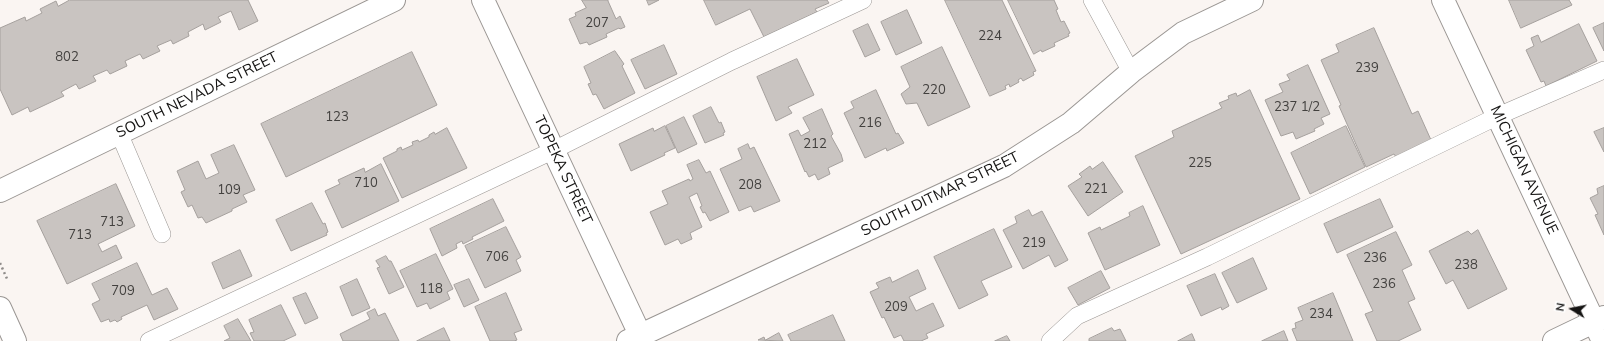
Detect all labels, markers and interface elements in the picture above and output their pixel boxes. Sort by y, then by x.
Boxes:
house number: 207 [585,15,609,31]
house number: 224 [978,28,1002,44]
street label: SOUTH NEVADA STREET [113,48,281,142]
house number: 802 [55,49,79,65]
house number: 239 [1355,60,1379,76]
house number: 220 [922,82,946,98]
house number: 237 1/2 [1274,99,1320,115]
street label: MICHIGAN AVENUE [1486,103,1562,237]
house number: 123 [325,109,349,125]
street label: TOPEKA STREET [530,113,596,227]
house number: 216 [858,115,882,131]
house number: 212 [803,136,827,152]
street label: SOUTH DITMAR STREET [858,148,1022,240]
house number: 225 [1188,155,1212,171]
house number: 710 [354,175,378,191]
house number: 208 [738,177,762,193]
house number: 221 [1084,181,1108,197]
house number: 109 [217,182,241,198]
house number: 713 [100,214,124,230]
house number: 713 [68,227,92,243]
house number: 219 [1022,235,1046,251]
house number: 706 [485,249,509,265]
house number: 236 [1363,250,1387,266]
house number: 238 [1454,257,1478,273]
house number: 236 [1372,276,1396,292]
house number: 118 [419,281,443,297]
house number: 709 [111,283,135,299]
north arrow [1552,289,1592,329]
house number: 209 [884,299,908,315]
text: N [1553,302,1568,312]
house number: 234 [1309,306,1333,322]

